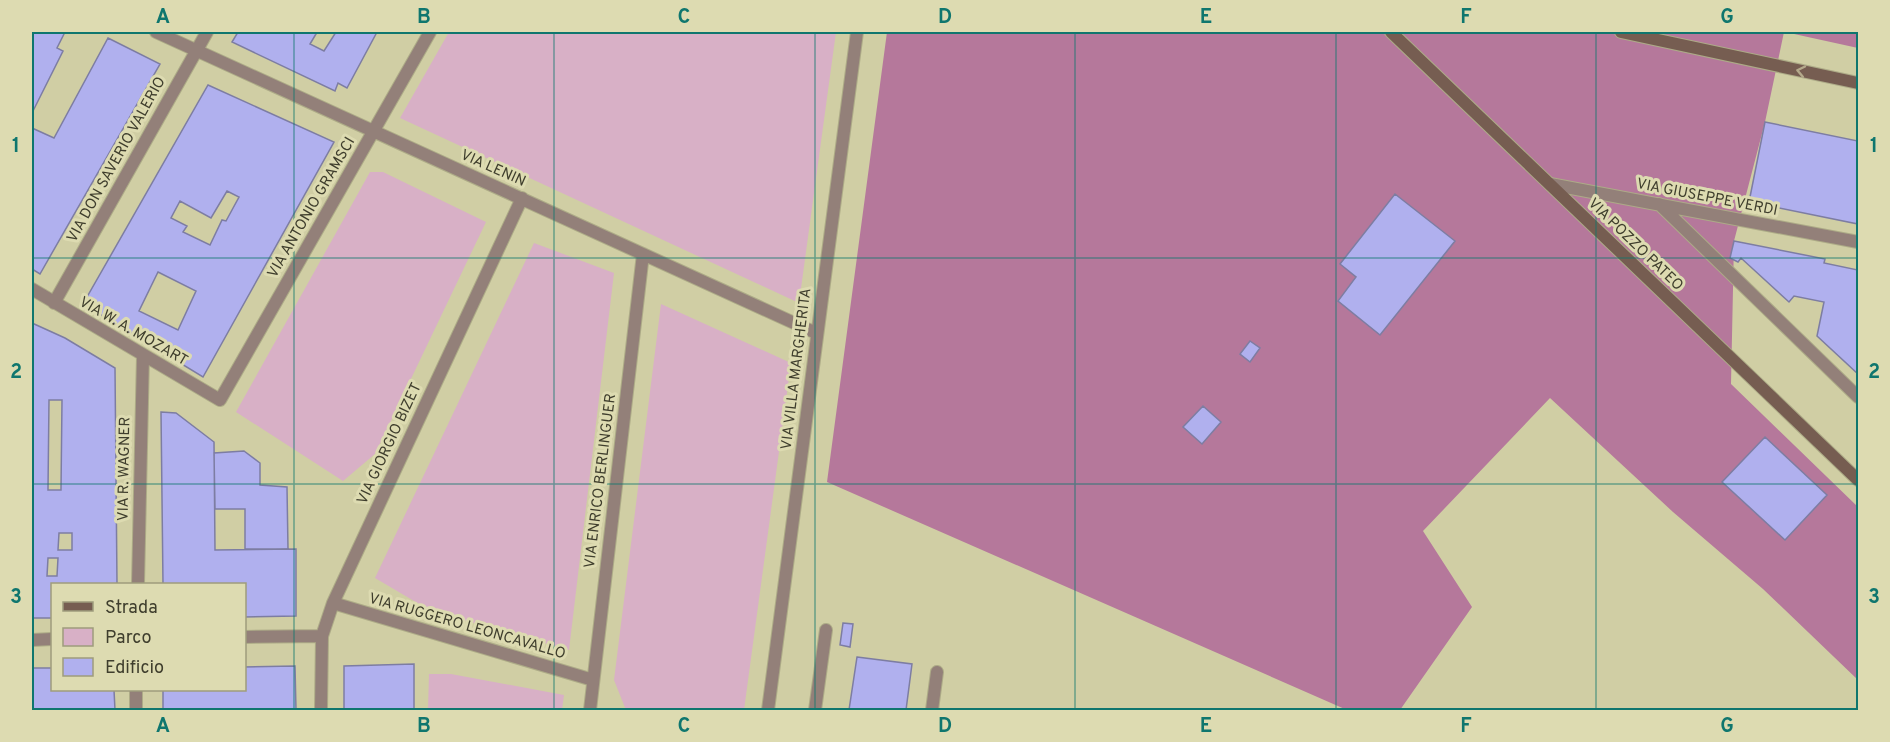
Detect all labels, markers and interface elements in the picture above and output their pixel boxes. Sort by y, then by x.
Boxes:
text: A [156,5,170,31]
text: B [417,5,431,31]
text: C [678,5,690,31]
text: D [938,5,952,31]
text: E [1200,5,1212,31]
text: F [1460,5,1472,31]
text: G [1720,5,1734,31]
one-way arrow [1797,65,1807,78]
street label: VIA DON SAVERIO VALERIO [63,74,171,246]
text: 1 [12,134,20,160]
street label: VIA ANTONIO GRAMSCI [264,134,360,282]
text: 1 [1870,134,1878,160]
street label: VIA LENIN [457,146,529,192]
street label: VIA GIUSEPPE VERDI [1635,175,1779,221]
street label: VIA POZZO PATEO [1583,195,1687,295]
street label: VIA VILLA MARGHERITA [778,287,816,451]
street label: VIA W. A. MOZART [75,293,191,371]
text: 2 [10,360,22,386]
text: 2 [1868,360,1880,386]
street label: VIA GIORGIO BIZET [353,380,427,508]
street label: VIA ENRICO BERLINGUER [581,393,621,569]
street label: VIA R. WAGNER [115,417,135,521]
legend [51,583,246,691]
text: 3 [10,585,22,611]
text: 3 [1868,585,1880,611]
street label: VIA RUGGERO LEONCAVALLO [366,590,568,664]
text: Strada [105,597,158,620]
text: Parco [105,627,151,650]
text: Edificio [105,657,164,680]
text: A [156,714,170,740]
text: B [417,714,431,740]
text: C [678,714,690,740]
text: D [938,714,952,740]
text: E [1200,714,1212,740]
text: F [1460,714,1472,740]
text: G [1720,714,1734,740]

